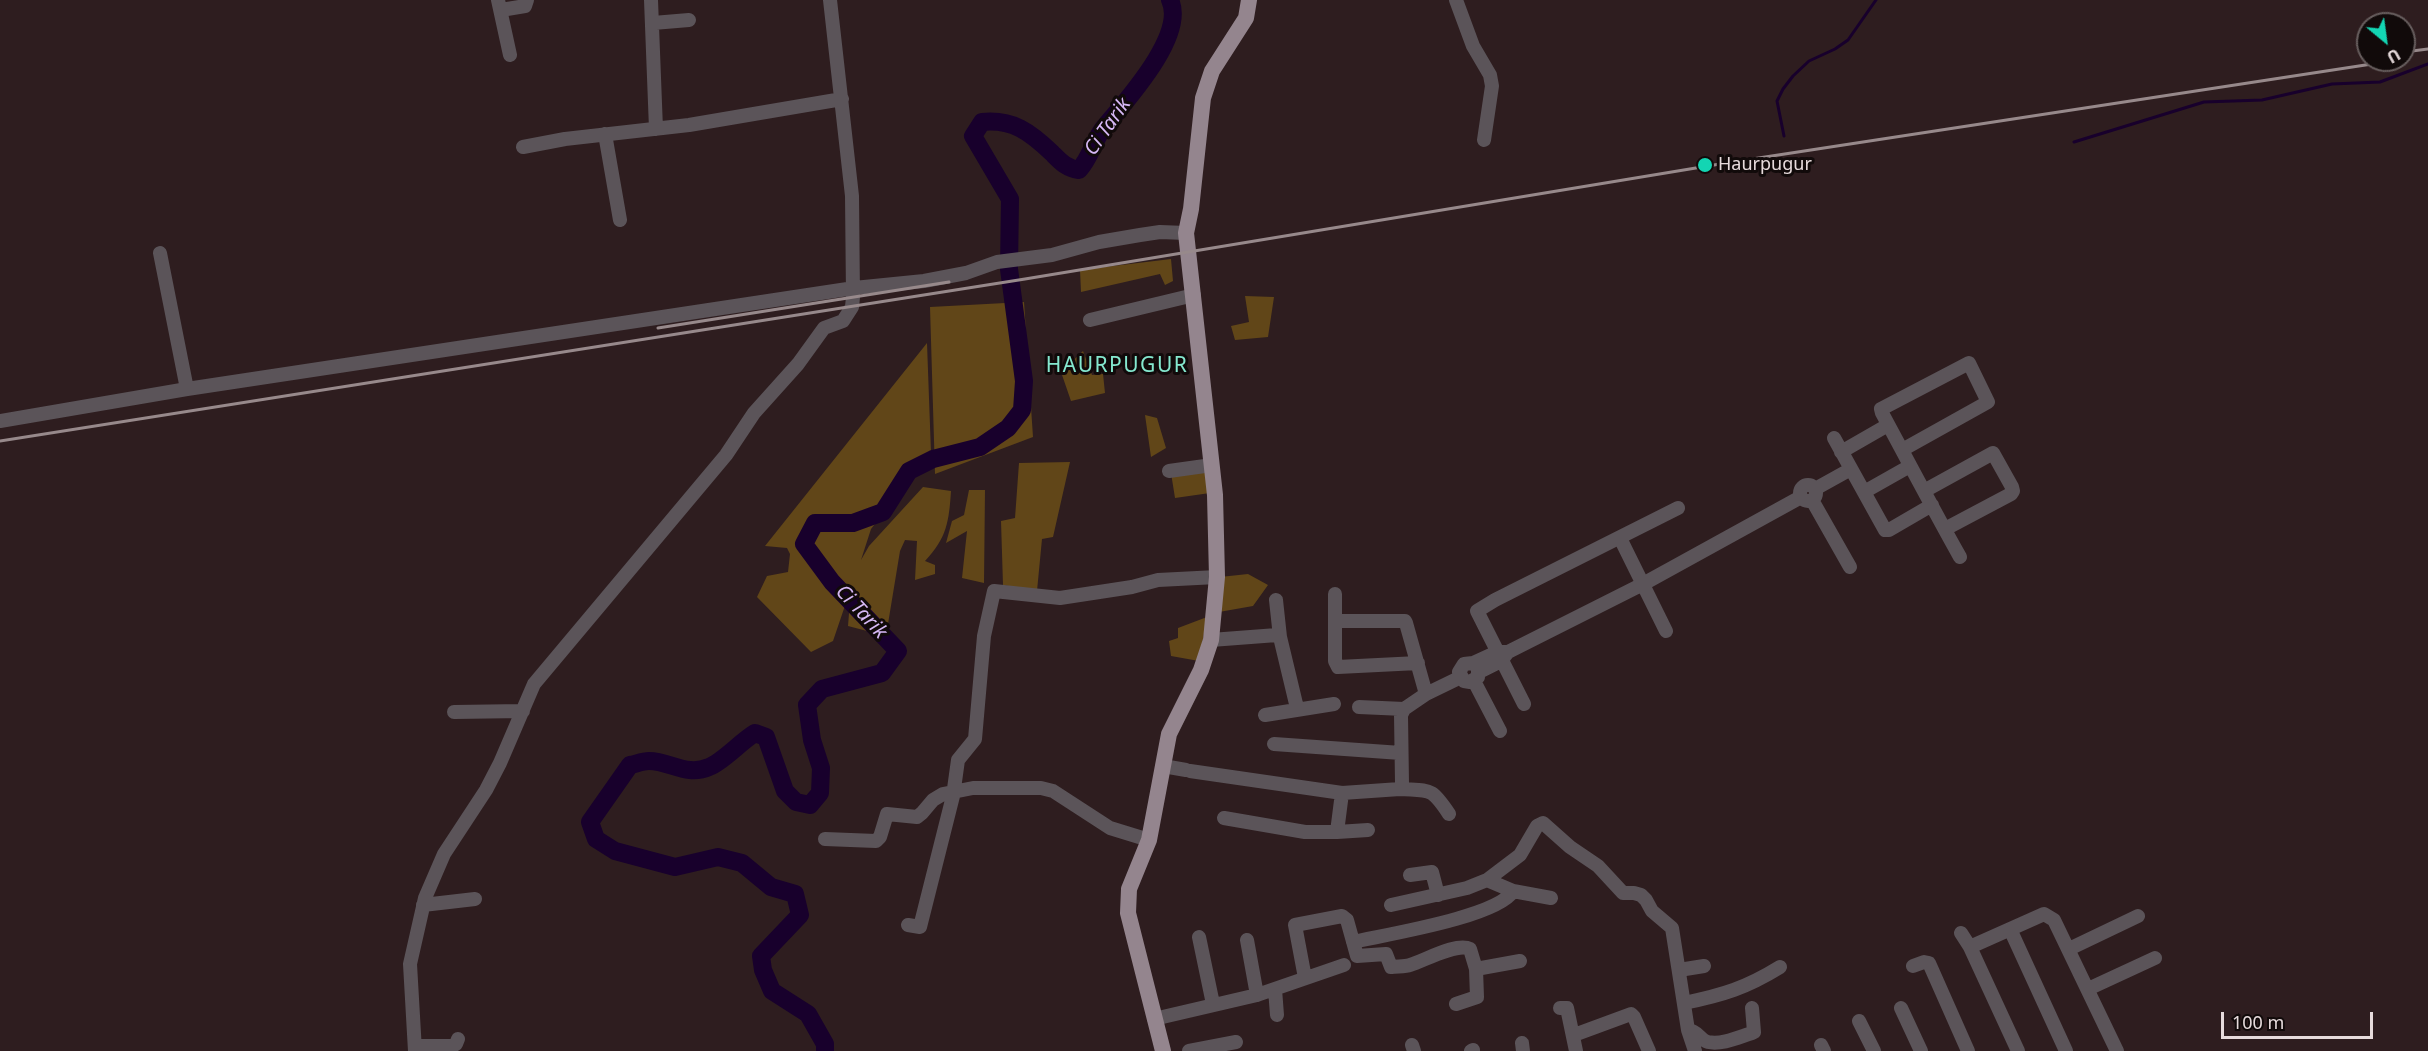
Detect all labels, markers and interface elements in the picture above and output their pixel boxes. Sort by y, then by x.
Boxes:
north arrow [2356,12,2416,72]
text: U [2383,43,2404,69]
water label: Ci Tarik [1080,94,1136,160]
place label: Haurpugur [1718,154,1812,176]
marker: Haurpugur [1696,156,1714,174]
district label: HAURPUGUR [1046,353,1188,379]
water label: Ci Tarik [830,580,892,644]
scale bar [2224,1000,2376,1038]
text: 100 m [2232,1010,2284,1034]

